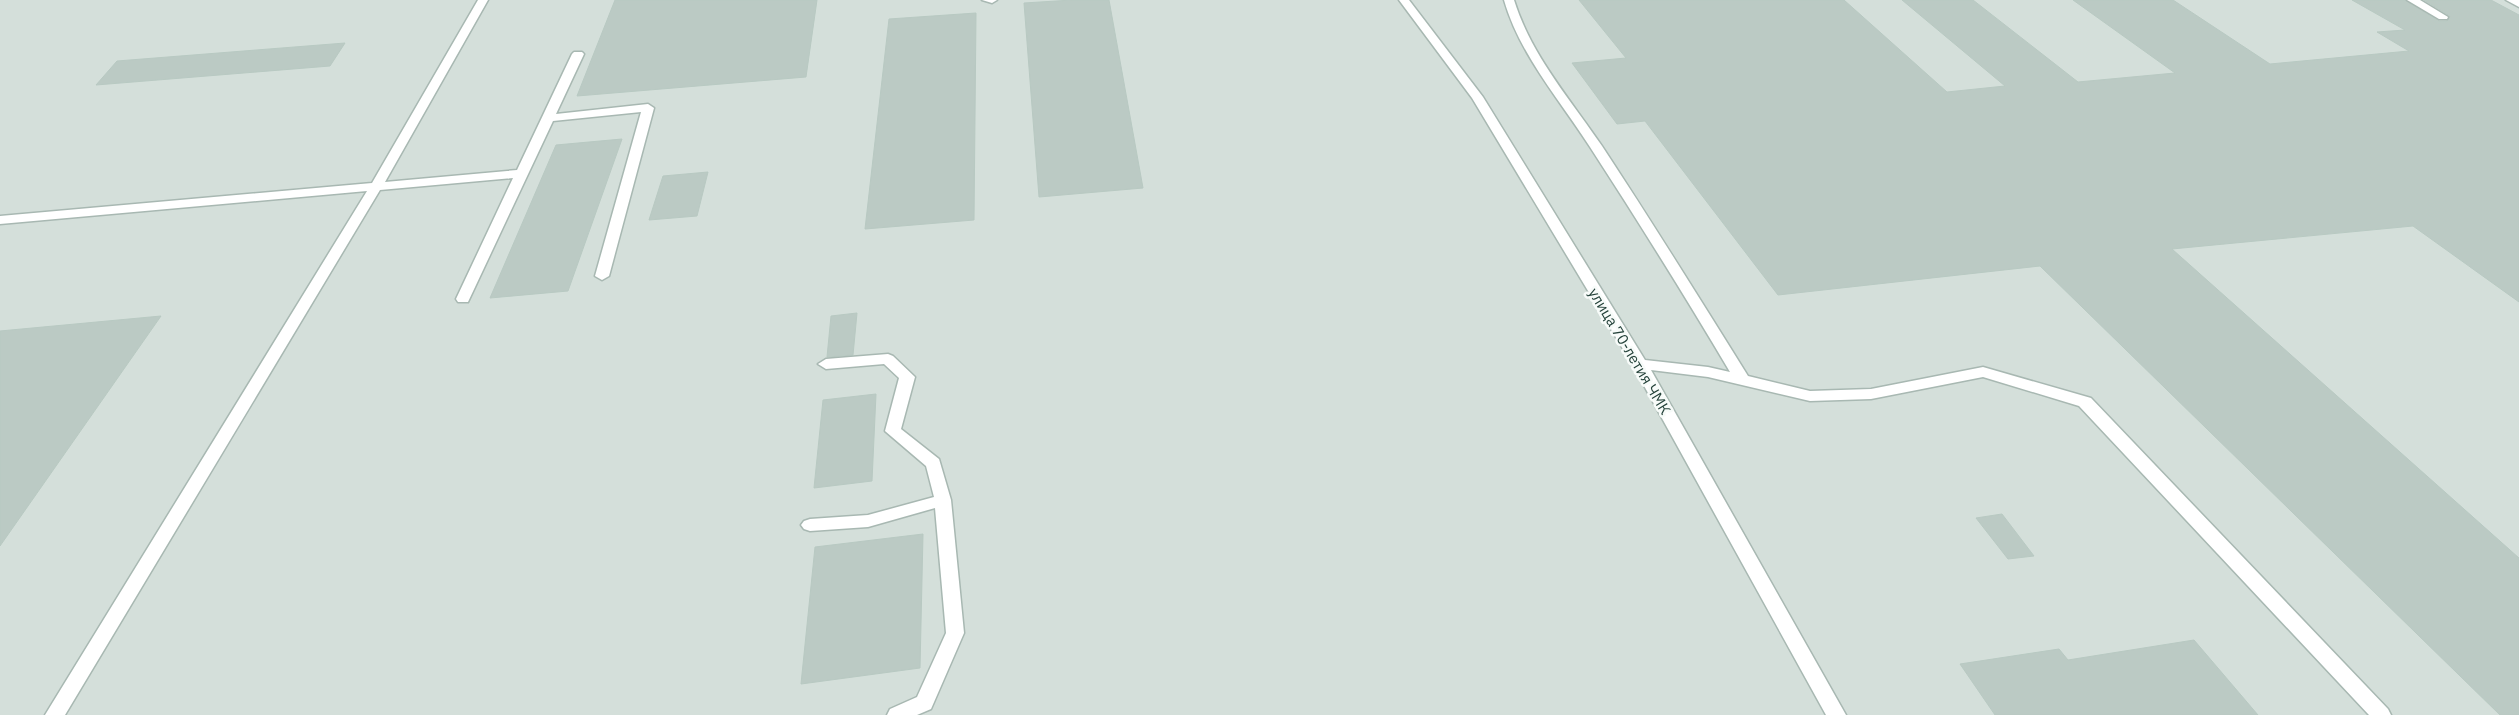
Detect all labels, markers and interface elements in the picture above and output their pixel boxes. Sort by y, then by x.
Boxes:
street label: улица 70-летия ЧМК [1585,284,1675,418]

